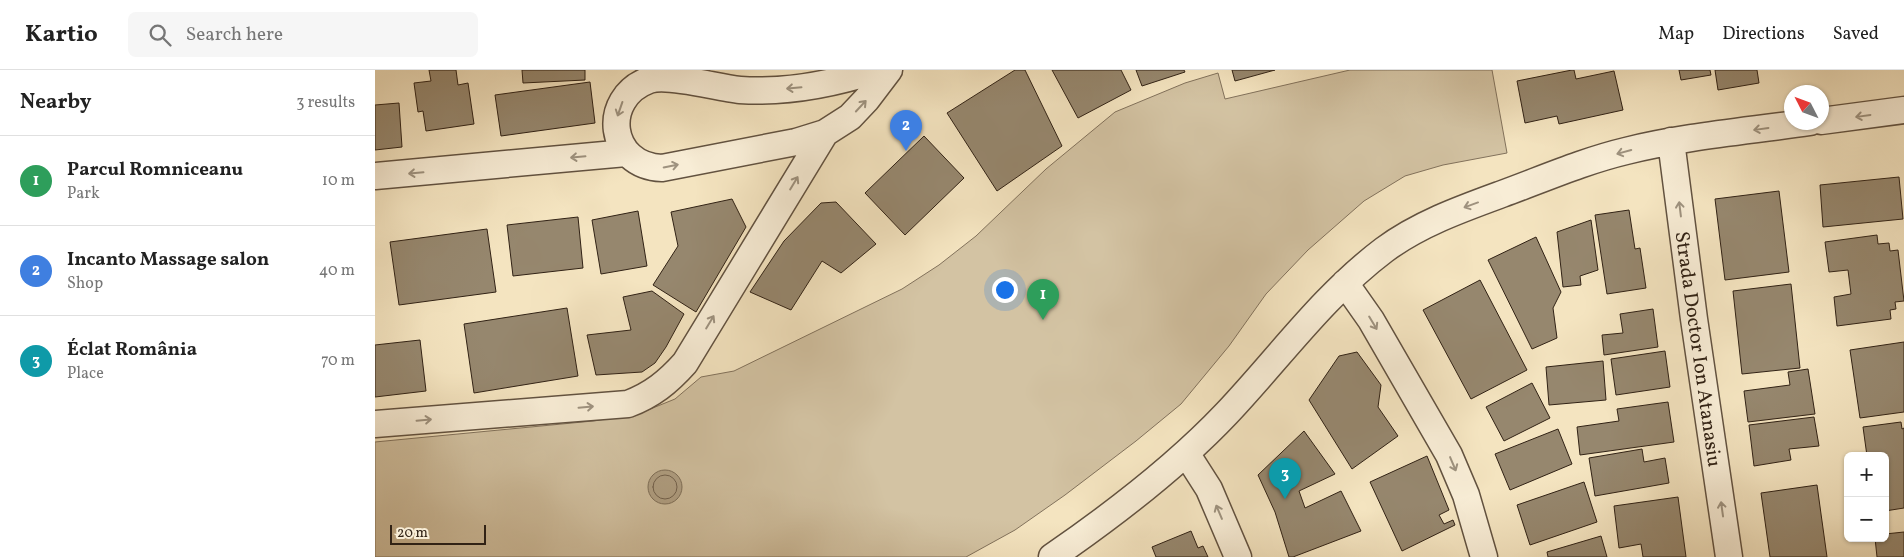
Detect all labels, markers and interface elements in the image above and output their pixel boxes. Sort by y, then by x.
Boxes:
search box [128,12,478,57]
text: Kartio [25,18,98,52]
icon: search [146,21,174,49]
text: Search here [186,22,283,48]
text: Map [1658,22,1694,47]
text: Directions [1722,22,1805,47]
text: Saved [1833,22,1879,47]
one-way arrow [786,83,802,92]
north arrow [1784,85,1829,130]
text: Nearby [20,88,91,117]
text: 3 results [296,92,355,114]
one-way arrow [855,99,867,112]
one-way arrow [615,101,624,117]
pin: 2 [890,110,922,151]
one-way arrow [1855,111,1871,121]
one-way arrow [1754,124,1770,134]
one-way arrow [1616,147,1632,157]
one-way arrow [570,152,586,162]
text: Parcul Romniceanu [67,157,243,183]
one-way arrow [662,161,678,170]
one-way arrow [408,168,424,177]
text: 1 [33,170,39,192]
text: 10 m [322,170,355,192]
one-way arrow [790,176,800,190]
text: Park [67,183,100,205]
one-way arrow [1463,201,1479,210]
one-way arrow [1675,201,1685,217]
street label: Strada Doctor Ion Atanasiu [1667,230,1727,469]
text: Incanto Massage salon [67,247,269,273]
text: 2 [32,260,40,282]
text: 40 m [319,260,355,282]
text: Shop [67,273,103,295]
your location [992,277,1018,303]
pin: 1 [1027,279,1059,320]
one-way arrow [706,315,716,329]
one-way arrow [1368,316,1378,330]
text: Éclat România [67,337,197,363]
text: 3 [32,350,40,372]
text: 70 m [321,350,355,372]
text: Place [67,363,104,385]
one-way arrow [577,402,593,412]
one-way arrow [415,415,431,425]
map controls [1844,452,1889,542]
button: + [1844,452,1889,497]
one-way arrow [1449,456,1459,471]
pin: 3 [1269,458,1301,499]
button: − [1844,497,1889,542]
one-way arrow [1716,501,1726,517]
one-way arrow [1213,505,1223,520]
scale bar [390,522,486,545]
text: 20 m [397,524,428,543]

